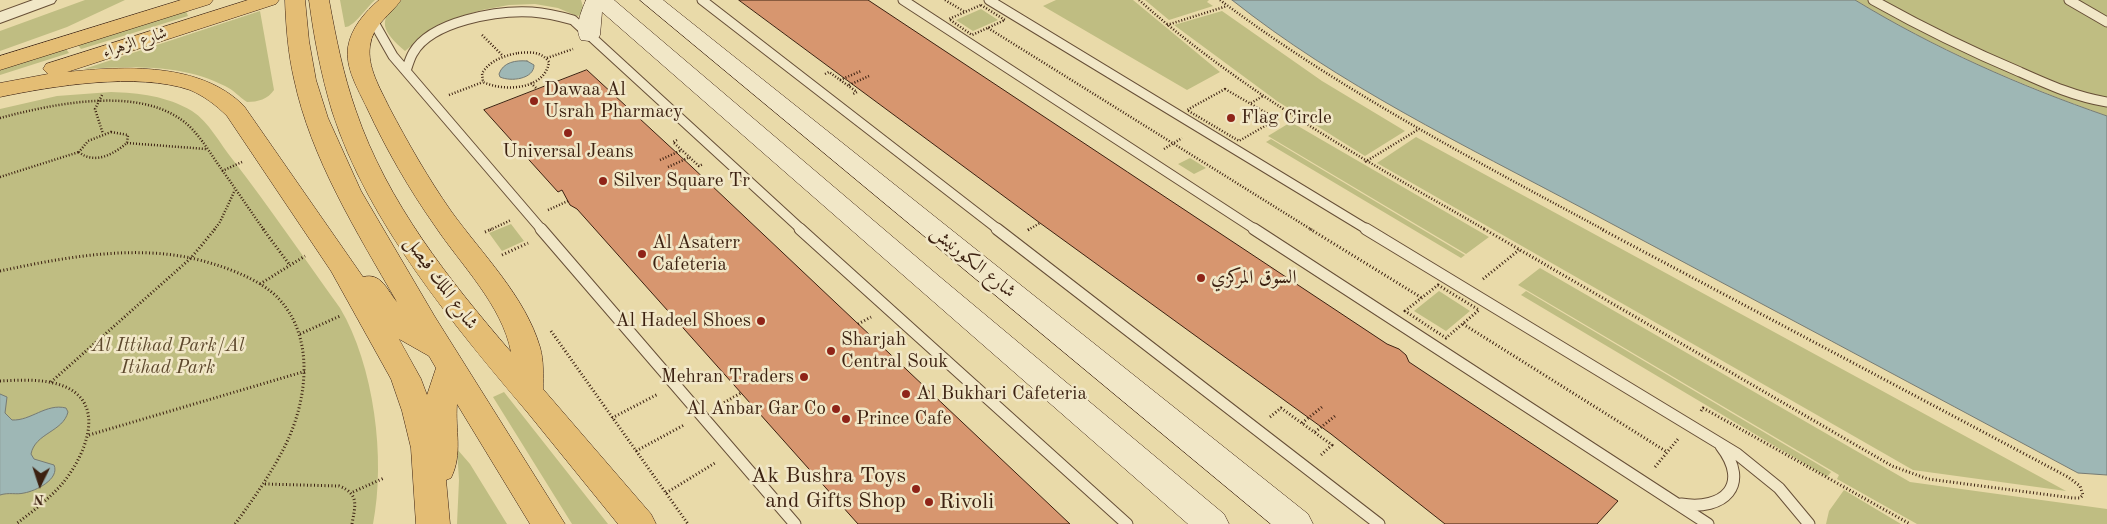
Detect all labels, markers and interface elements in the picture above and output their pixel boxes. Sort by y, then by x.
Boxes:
street label: شارع الزهراء [101,24,169,62]
place label: Dawaa Al Usrah Pharmacy [544,79,683,123]
marker: Dawaa Al Usrah Pharmacy [528,95,540,107]
place label: Flag Circle [1241,107,1332,129]
marker: Flag Circle [1225,112,1237,124]
marker: Universal Jeans [562,127,574,139]
place label: Universal Jeans [503,141,633,163]
place label: Silver Square Tr [613,170,750,192]
marker: Silver Square Tr [597,175,609,187]
street label: شارع الكورنيش [926,221,1020,303]
street label: شارع الملك فيصل [399,232,483,334]
place label: Al Asaterr Cafeteria [652,232,740,276]
marker: Al Asaterr Cafeteria [636,248,648,260]
place label: السوق المركزي [1211,267,1297,289]
marker: السوق المركزي [1195,272,1207,284]
place label: Al Hadeel Shoes [615,310,751,332]
marker: Al Hadeel Shoes [755,315,767,327]
place label: Sharjah Central Souk [841,329,948,373]
park label: Al Ittihad Park/Al Itihad Park [91,335,245,379]
marker: Sharjah Central Souk [825,345,837,357]
place label: Mehran Traders [661,366,794,388]
marker: Mehran Traders [798,371,810,383]
place label: Al Bukhari Cafeteria [916,383,1087,405]
marker: Al Bukhari Cafeteria [900,388,912,400]
place label: Al Anbar Gar Co [686,398,826,420]
marker: Al Anbar Gar Co [830,403,842,415]
place label: Prince Cafe [856,408,952,430]
marker: Prince Cafe [840,413,852,425]
north arrow [15,459,65,509]
place label: Ak Bushra Toys and Gifts Shop [751,463,906,514]
marker: Ak Bushra Toys and Gifts Shop [910,483,922,495]
place label: Rivoli [939,489,994,515]
text: N [33,492,45,506]
marker: Rivoli [923,496,935,508]

